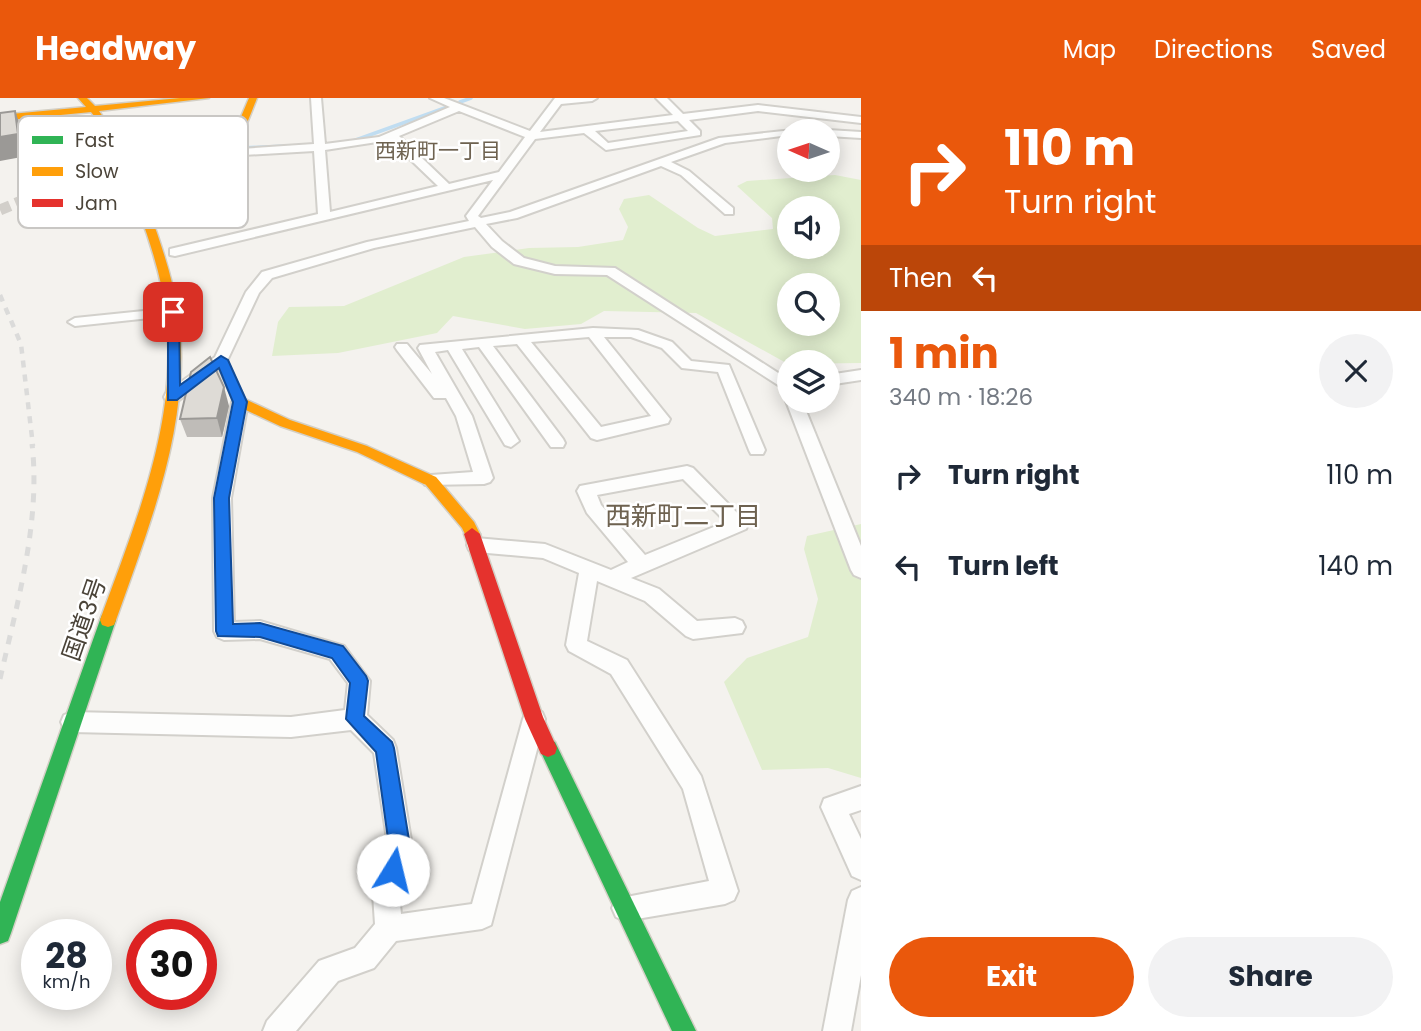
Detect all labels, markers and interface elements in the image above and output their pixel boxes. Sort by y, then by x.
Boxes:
text: Headway [35,25,196,72]
text: Map [1063,33,1116,66]
text: Directions [1154,33,1273,66]
text: Saved [1311,33,1386,66]
text: 110 m [1004,114,1135,182]
legend [18,116,248,228]
north arrow [777,119,840,182]
map controls [777,119,840,413]
icon: right [889,126,980,217]
text: Fast [75,127,114,154]
district label: 西新町一丁目 [375,136,501,165]
text: Slow [75,158,119,185]
text: Turn right [1004,179,1156,224]
text: Jam [75,190,117,217]
button: sound [777,196,840,259]
icon: left [966,259,1004,297]
text: Then [889,260,952,296]
button: search [777,273,840,336]
pin [143,282,203,342]
icon: arrive [154,293,192,331]
text: 1 min [889,324,999,383]
button: close [1319,334,1393,408]
button: layers [777,350,840,413]
text: 340 m · 18:26 [889,381,1033,413]
icon: right [889,457,927,495]
text: Turn right [948,457,1080,493]
text: 110 m [1326,457,1393,493]
district label: 西新町二丁目 [605,498,761,534]
icon: left [889,548,927,586]
text: Turn left [948,548,1059,584]
text: 140 m [1318,548,1393,584]
street label: 国道3号 [54,573,114,665]
position arrow [356,833,430,907]
speed limit sign: 30 [126,919,217,1010]
text: 28 [45,931,88,980]
button: Exit [889,937,1134,1017]
button: Share [1148,937,1393,1017]
text: km/h [43,969,90,994]

